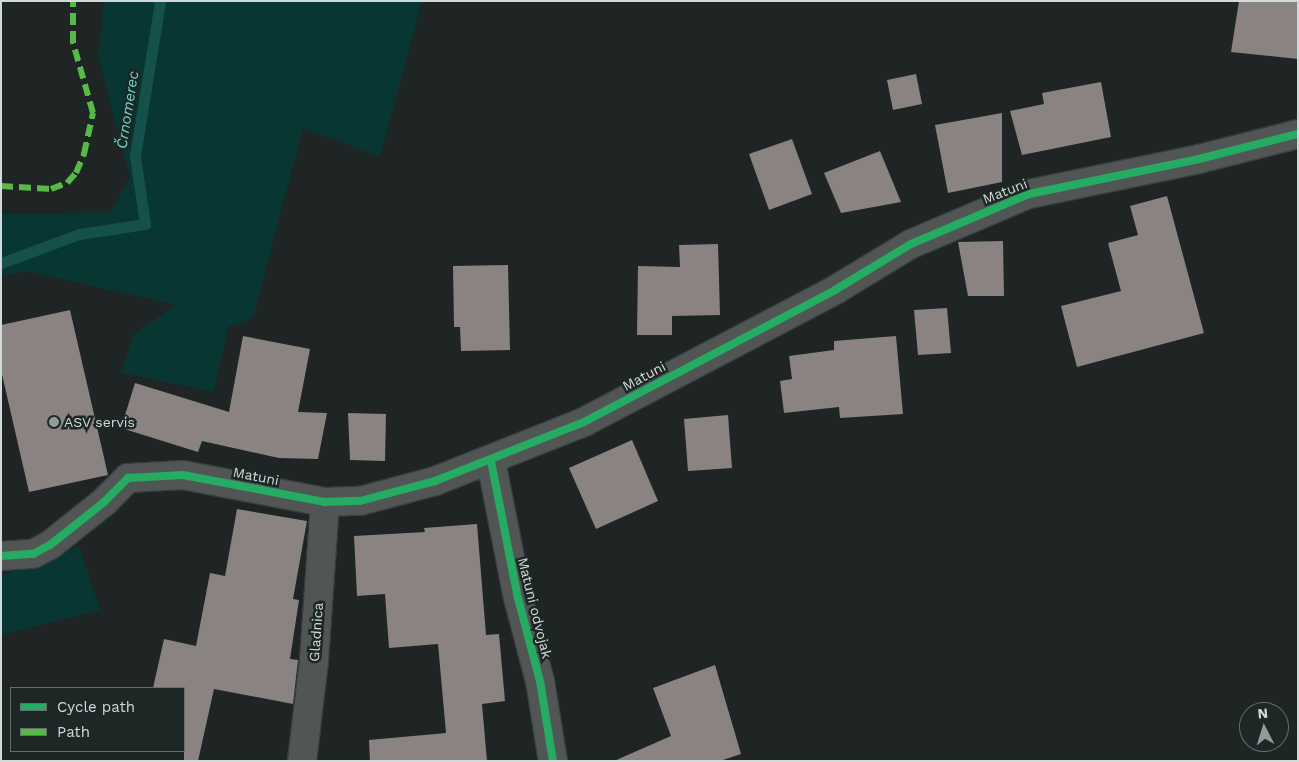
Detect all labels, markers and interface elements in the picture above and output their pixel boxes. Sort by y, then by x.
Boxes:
water label: Črnomerec [113,70,143,150]
street label: Matuni [980,175,1030,207]
street label: Matuni [620,358,668,394]
place label: ASV servis [64,414,135,430]
marker: ASV servis [48,416,60,428]
street label: Matuni [232,463,280,489]
street label: Matuni odvojak [514,556,556,660]
street label: Gladnica [306,602,326,662]
legend [10,687,185,752]
text: Cycle path [57,698,135,716]
north arrow [1239,702,1289,752]
text: N [1257,705,1269,721]
text: Path [57,723,90,741]

